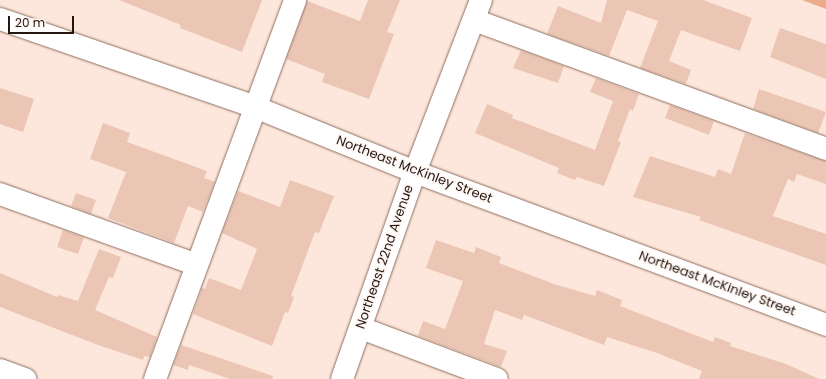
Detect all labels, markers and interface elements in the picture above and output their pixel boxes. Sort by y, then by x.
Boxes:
scale bar [10,8,76,34]
text: 20 m [15,14,45,31]
street label: Northeast McKinley Street [334,133,494,207]
street label: Northeast 22nd Avenue [353,183,417,331]
street label: Northeast McKinley Street [636,248,798,320]

